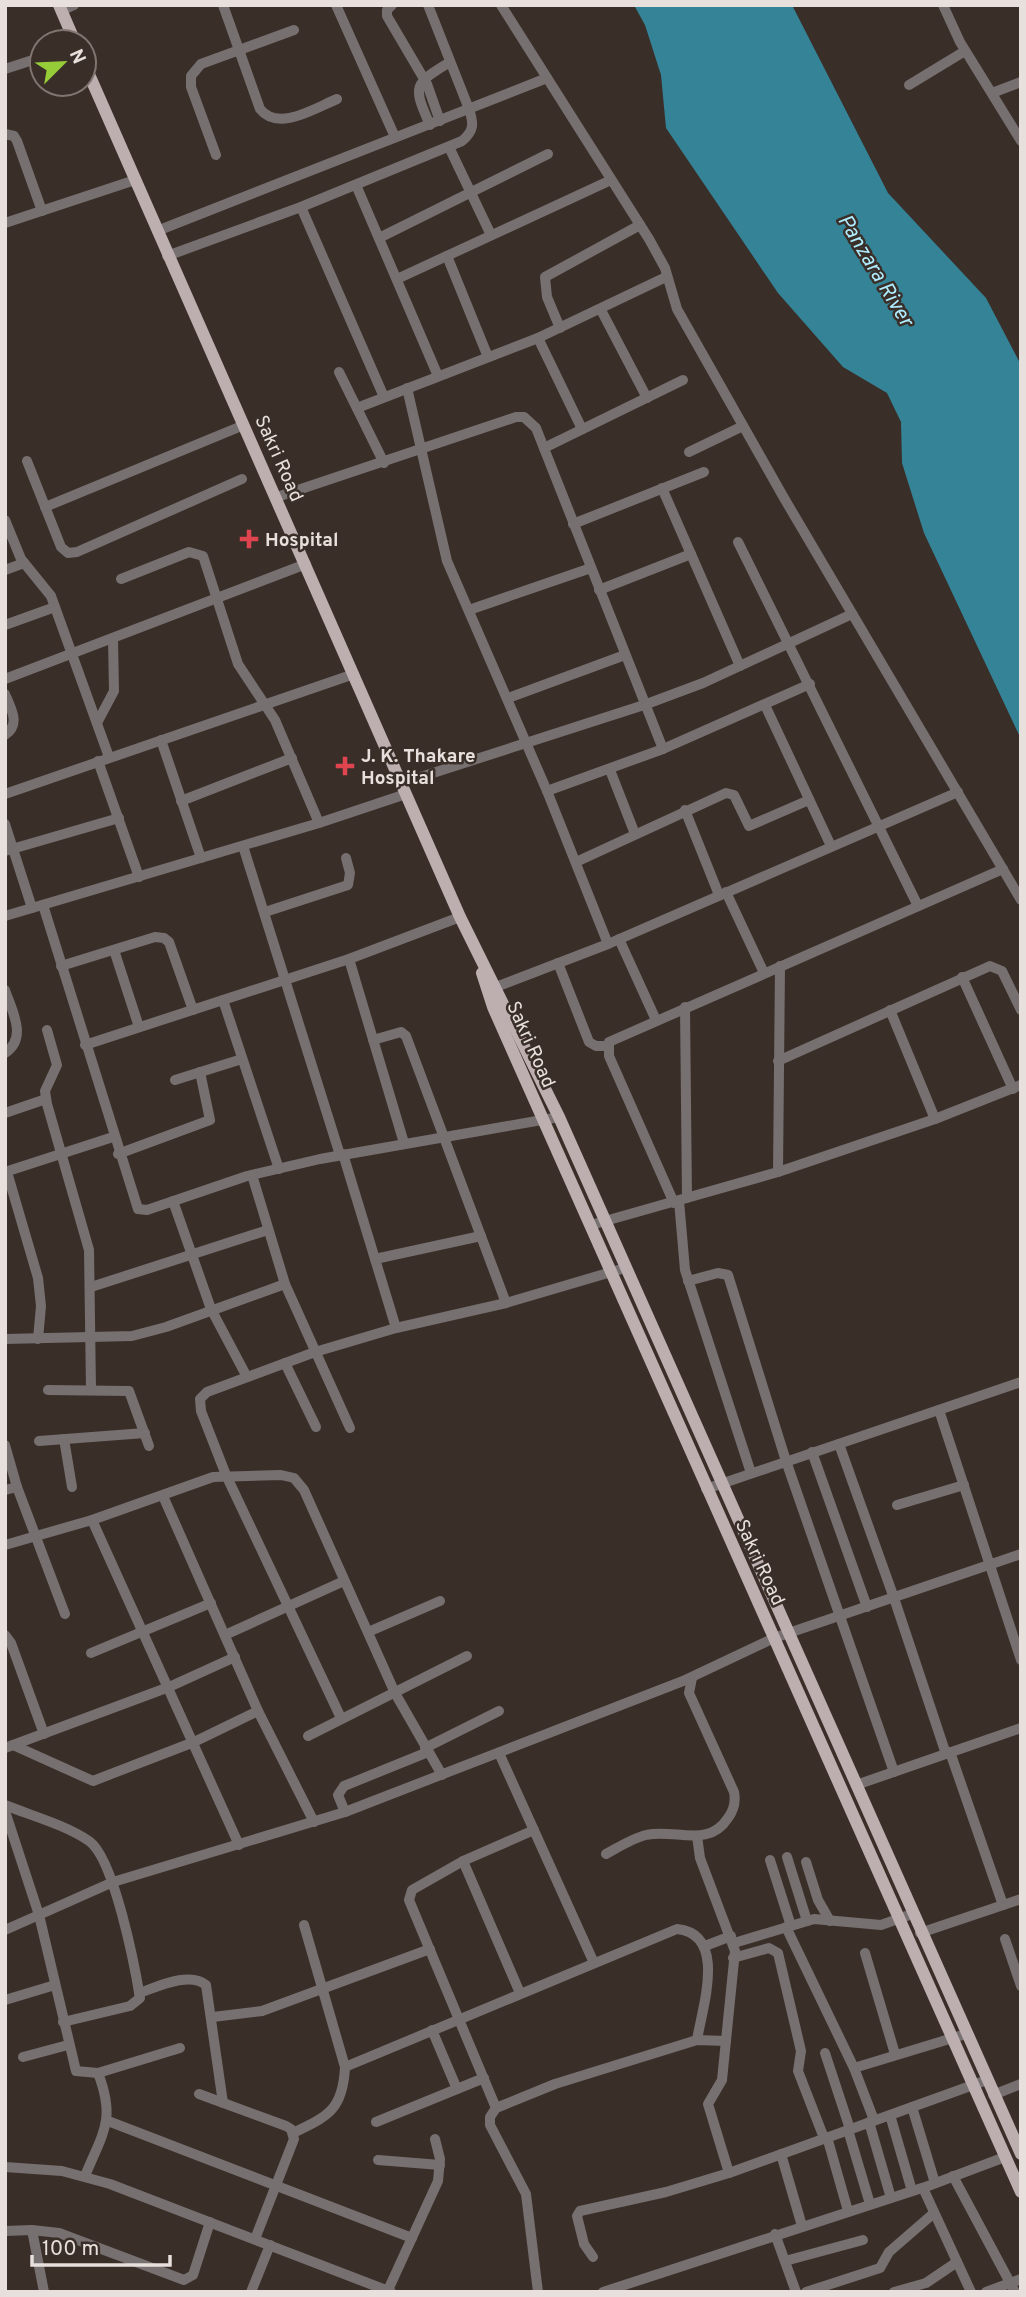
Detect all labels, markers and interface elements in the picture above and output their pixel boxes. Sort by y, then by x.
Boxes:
north arrow [28,28,98,98]
text: N [63,46,90,68]
water label: Panzara River [831,210,920,334]
street label: Sakri Road [248,412,308,506]
marker: Hospital [239,529,259,549]
place label: Hospital [265,529,338,553]
place label: J. K. Thakare Hospital [361,745,476,791]
marker: J. K. Thakare Hospital [335,756,355,776]
street label: Sakri Road [500,998,560,1092]
street label: Sakri Road [729,1516,790,1610]
scale bar [32,2224,170,2268]
text: 100 m [42,2236,99,2263]

